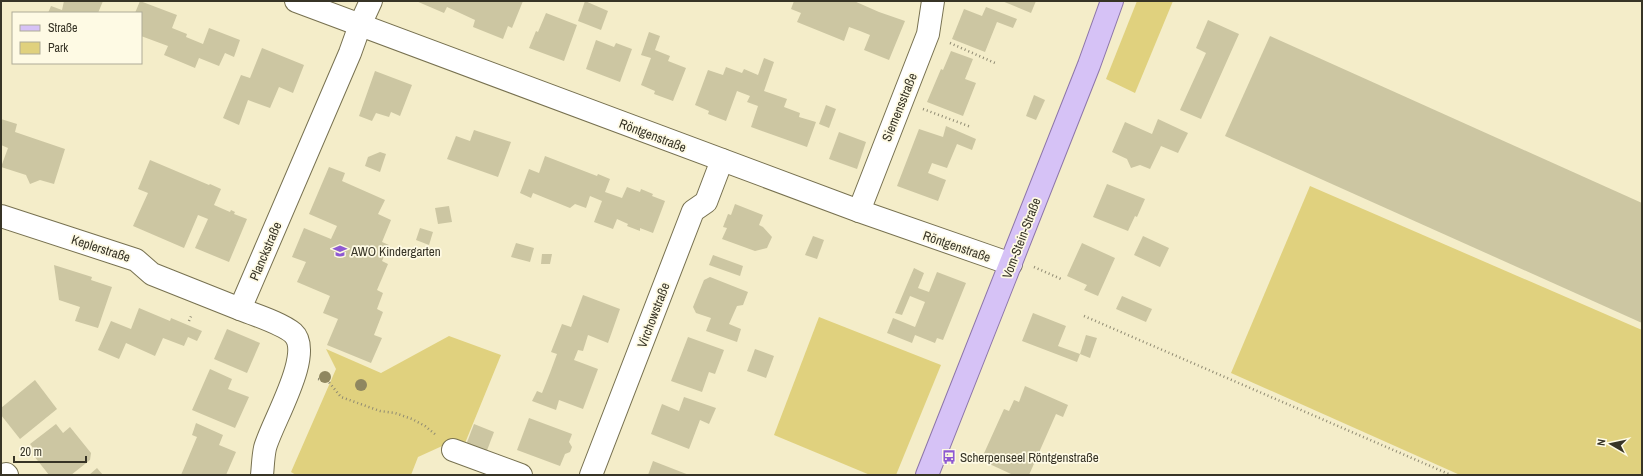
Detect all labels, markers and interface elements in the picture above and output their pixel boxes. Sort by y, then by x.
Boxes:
legend [12,12,142,64]
text: Straße [48,20,78,36]
text: Park [48,40,68,56]
street label: Siemensstraße [878,70,921,144]
street label: Röntgenstraße [617,115,689,156]
street label: Vom-Stein-Straße [998,195,1045,281]
street label: Planckstraße [245,219,285,283]
street label: Röntgenstraße [921,227,993,266]
street label: Keplerstraße [69,231,133,266]
school or university icon: AWO Kindergarten [332,243,348,259]
place label: AWO Kindergarten [350,243,441,260]
street label: Virchowstraße [633,280,674,350]
north arrow [1591,424,1631,464]
scale bar [14,438,86,464]
text: N [1594,438,1609,447]
text: 20 m [20,444,42,460]
bus stop icon: Scherpenseel Röntgenstraße [941,449,957,465]
place label: Scherpenseel Röntgenstraße [960,449,1099,466]

